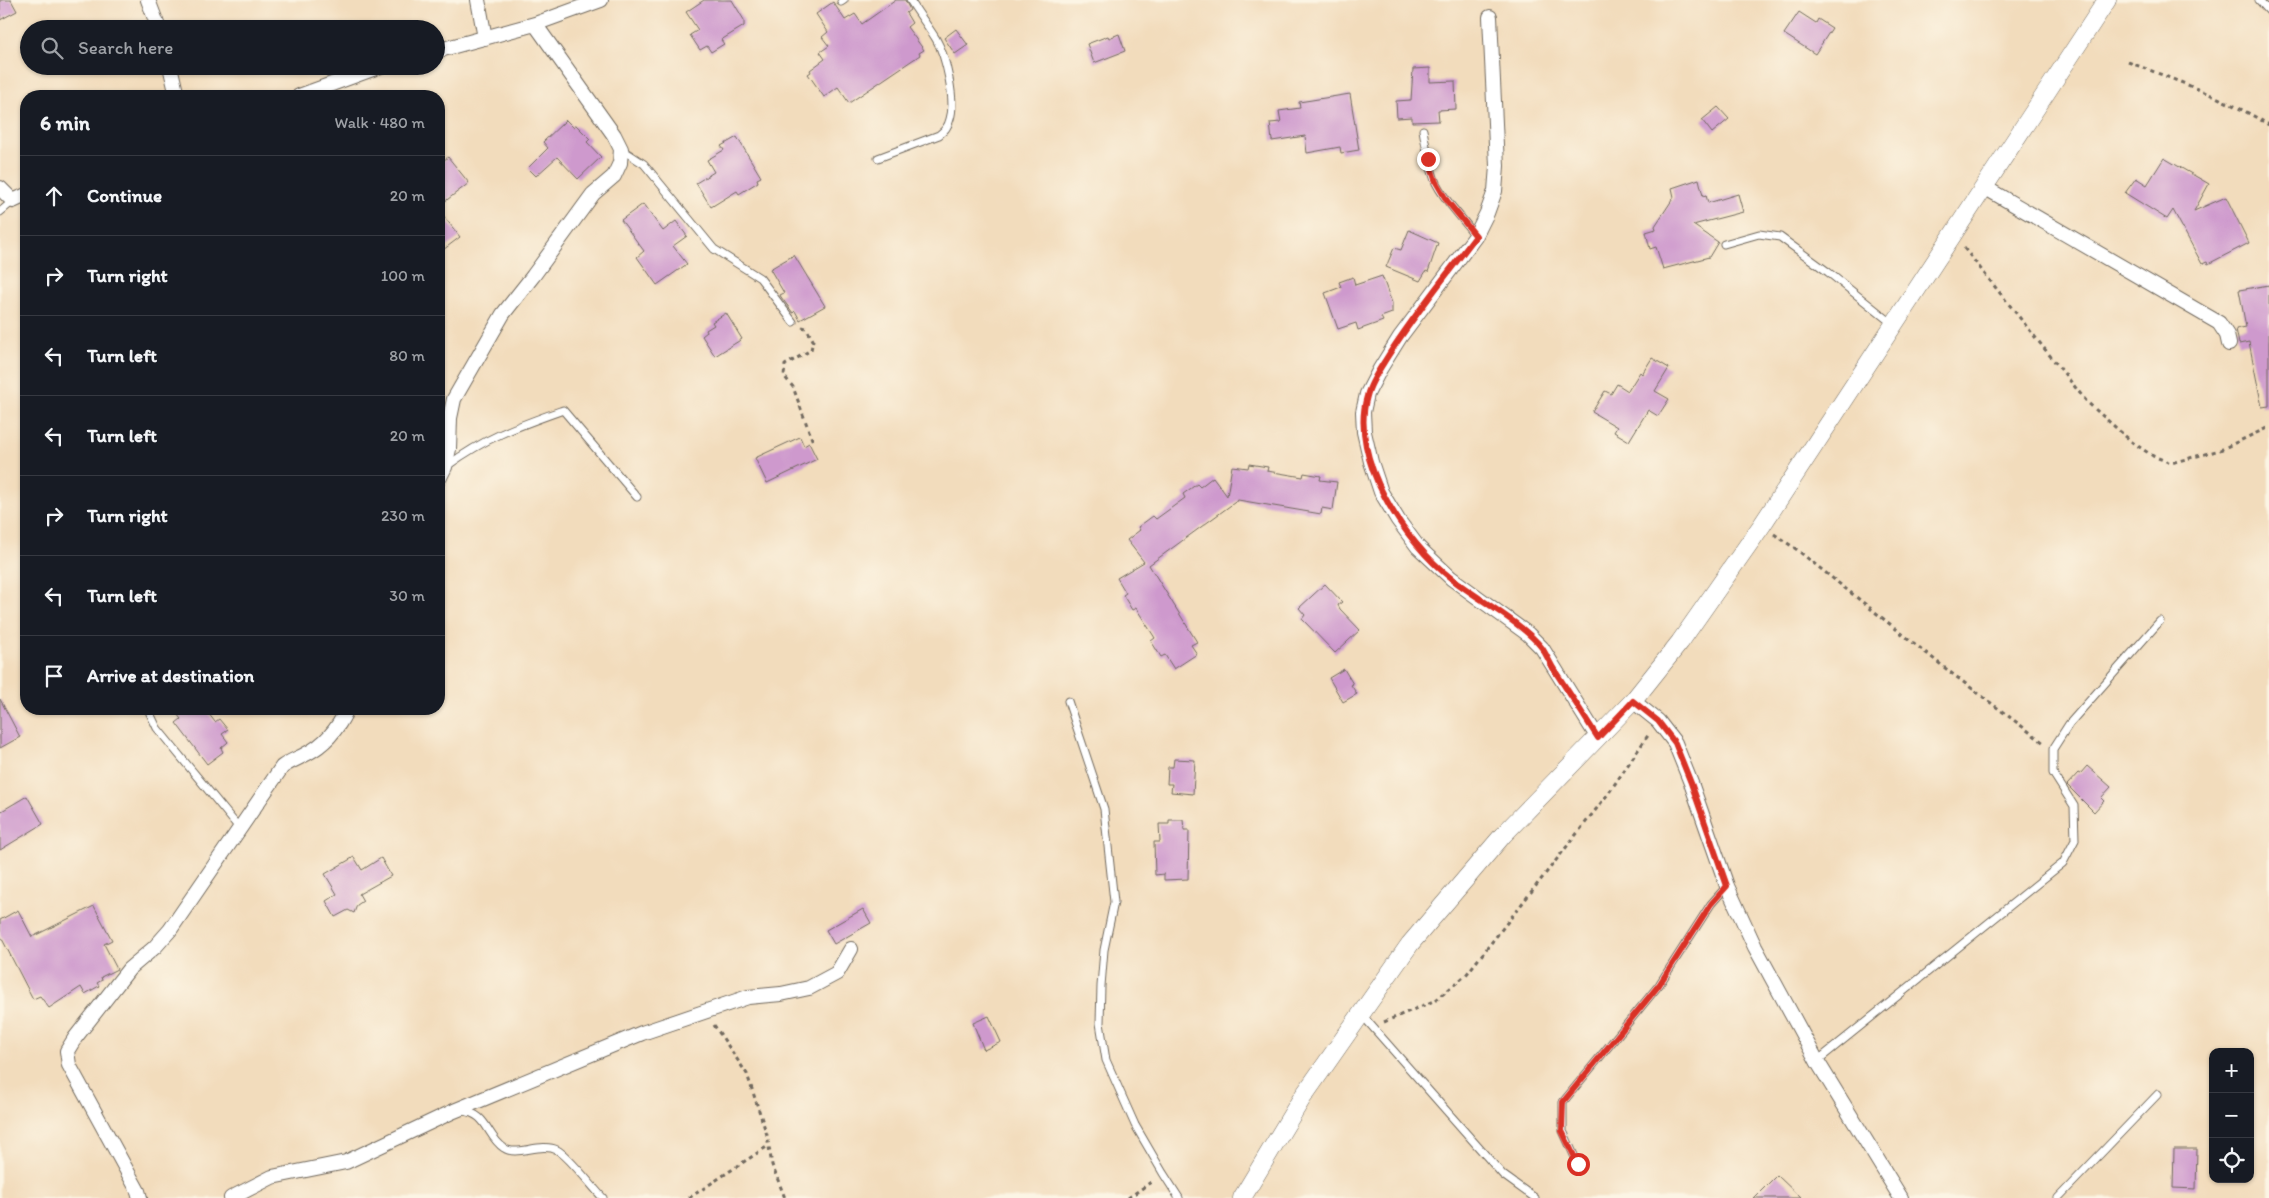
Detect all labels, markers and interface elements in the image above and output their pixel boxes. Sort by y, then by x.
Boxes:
search box [20,20,445,75]
icon: search [38,34,66,62]
text: Search here [78,36,173,59]
text: 6 min [40,110,90,135]
text: Walk · 480 m [335,113,425,132]
route end [1417,148,1440,171]
icon: ahead [40,182,68,210]
text: Continue [87,184,162,207]
text: 20 m [390,186,425,205]
icon: right [40,262,68,290]
text: Turn right [87,264,168,287]
text: 100 m [381,266,425,285]
icon: left [40,342,68,370]
text: Turn left [87,344,157,367]
text: 80 m [389,346,425,365]
icon: left [40,422,68,450]
text: Turn left [87,424,157,447]
text: 20 m [390,426,425,445]
icon: right [40,502,68,530]
text: Turn right [87,504,168,527]
text: 230 m [381,506,425,525]
icon: left [40,582,68,610]
text: Turn left [87,584,157,607]
text: 30 m [389,586,425,605]
icon: arrive [40,662,68,690]
text: Arrive at destination [87,664,254,687]
map controls [2209,1048,2254,1183]
button: + [2209,1048,2254,1093]
button: − [2209,1093,2254,1138]
button: locate [2209,1138,2254,1183]
route start [1567,1153,1590,1176]

